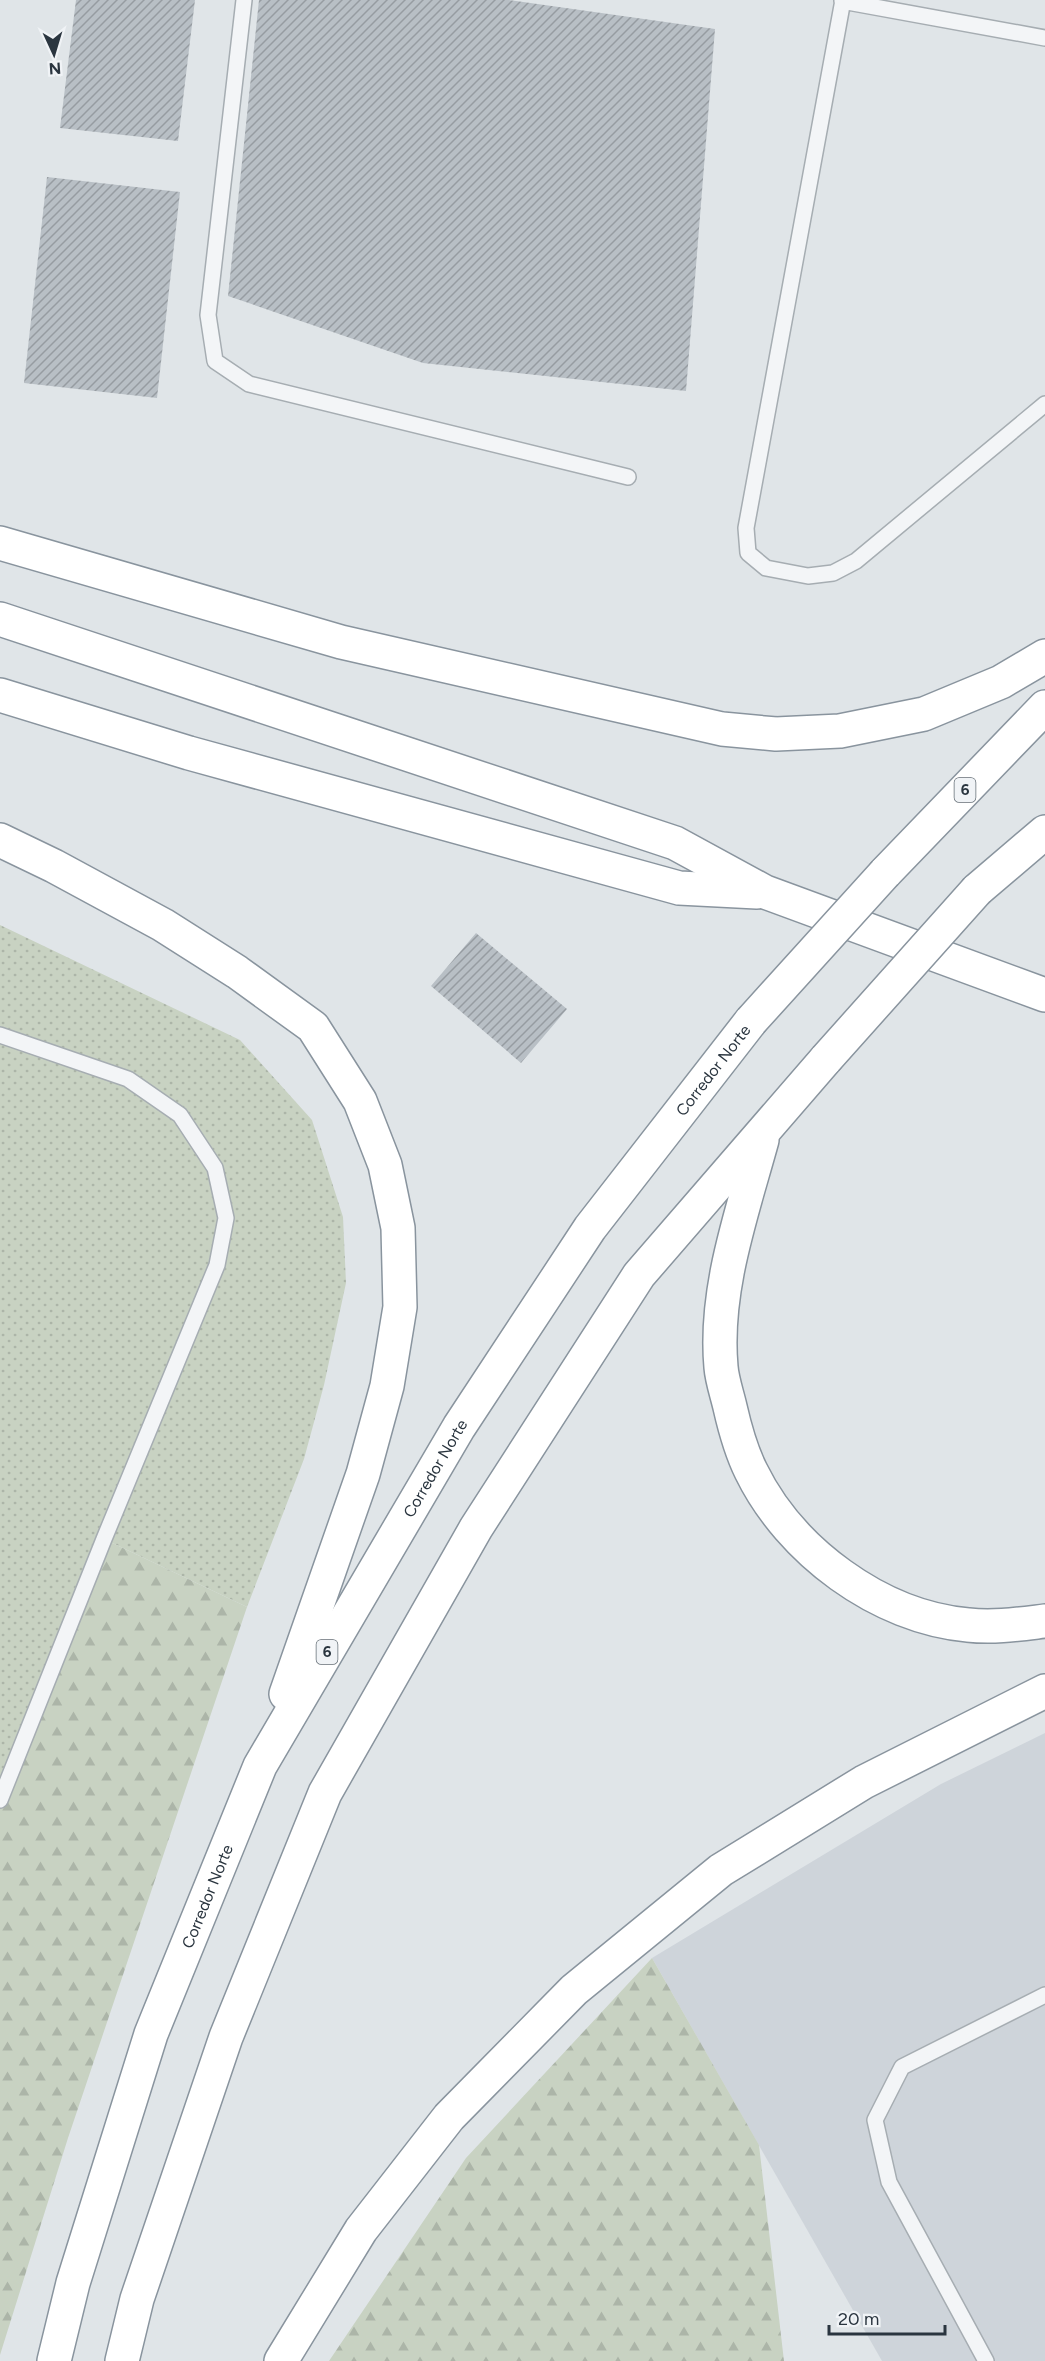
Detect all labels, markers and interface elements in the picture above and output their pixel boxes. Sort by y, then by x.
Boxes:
north arrow [24,24,84,84]
text: N [48,59,62,78]
road number: 6 [954,778,976,802]
street label: Corredor Norte [672,1021,755,1120]
street label: Corredor Norte [399,1416,472,1521]
road number: 6 [316,1640,338,1664]
street label: Corredor Norte [178,1841,237,1951]
scale bar [829,2298,944,2336]
text: 20 m [838,2308,879,2330]

